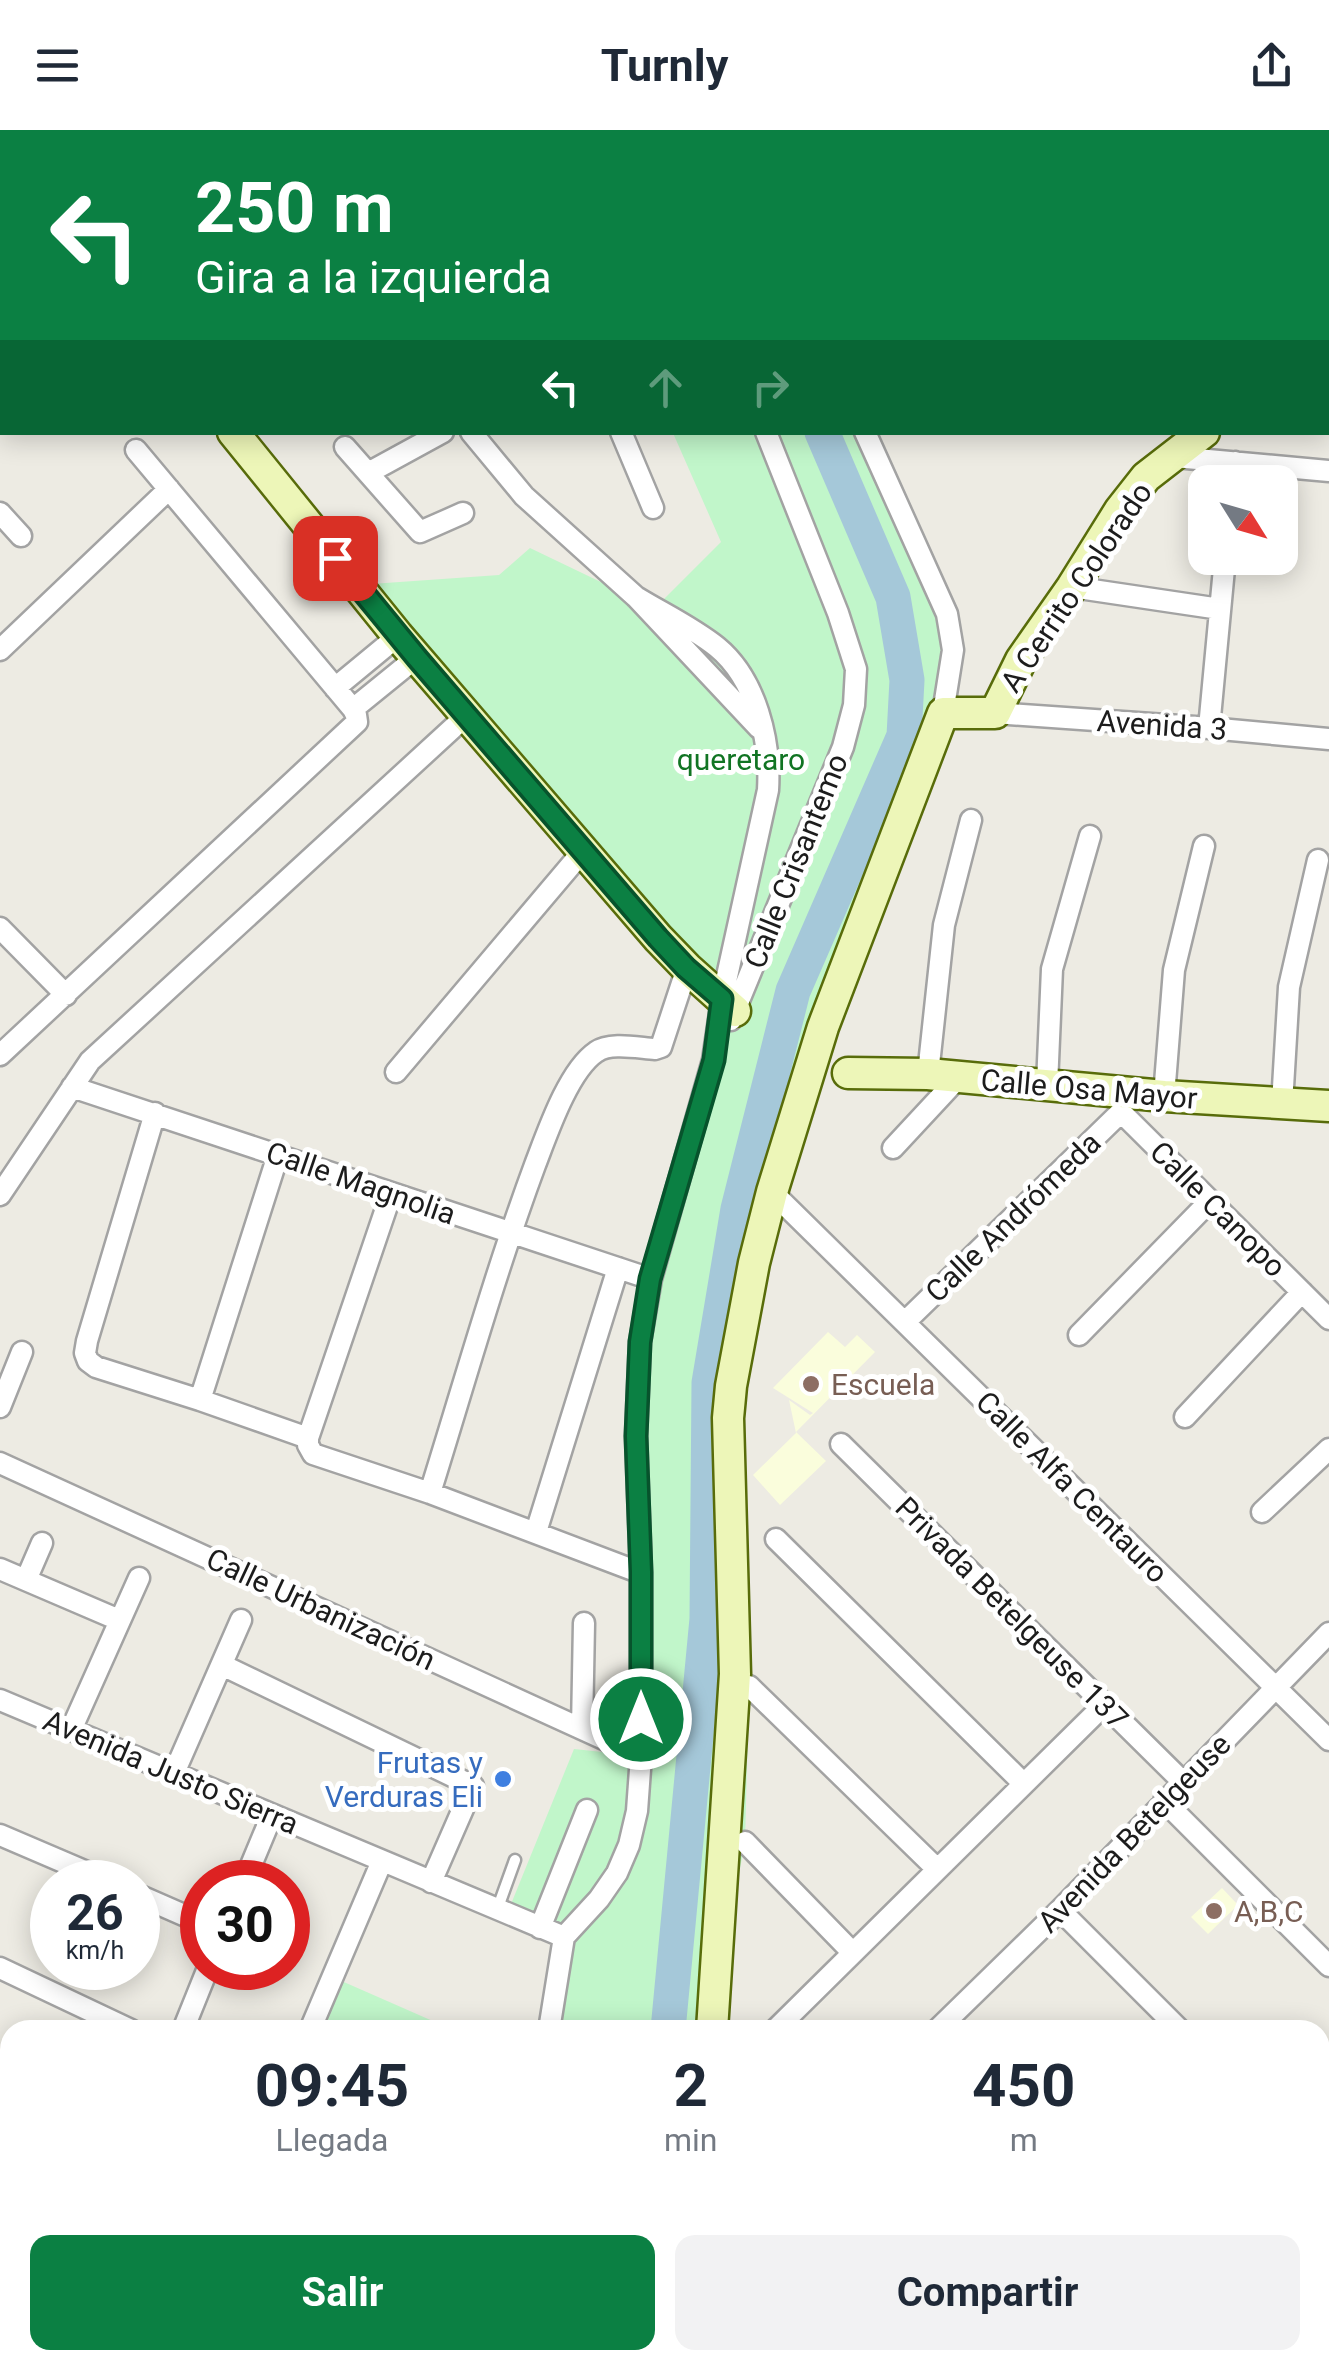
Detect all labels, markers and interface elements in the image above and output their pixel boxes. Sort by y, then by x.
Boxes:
icon: menu [30,38,85,93]
icon: share [1244,38,1299,93]
text: Turnly [601,39,728,92]
text: 250 m [195,167,394,249]
icon: left [30,170,160,300]
text: Gira a la izquierda [195,251,552,304]
icon: left [533,360,588,415]
icon: ahead [638,360,693,415]
icon: right [743,360,798,415]
north arrow [1188,465,1298,575]
map controls [1188,465,1298,575]
street label: A Cerrito Colorado [993,476,1159,698]
pin [293,516,378,601]
icon: arrive [308,531,363,586]
street label: Avenida 3 [1096,703,1228,747]
park label: queretaro [677,742,805,777]
street label: Calle Crisantemo [737,749,855,973]
street label: Calle Osa Mayor [979,1062,1199,1116]
street label: Calle Andrómeda [918,1125,1108,1309]
street label: Calle Magnolia [262,1134,460,1232]
street label: Calle Canopo [1143,1134,1293,1284]
place label: Escuela [831,1367,935,1402]
marker: Escuela [800,1373,822,1395]
street label: Calle Alfa Centauro [969,1384,1175,1590]
street label: Privada Betelgeuse 137 [889,1490,1135,1736]
street label: Calle Urbanización [201,1541,441,1677]
position arrow [589,1667,693,1771]
street label: Avenida Justo Sierra [38,1702,304,1842]
street label: Avenida Betelgeuse [1030,1727,1238,1939]
place label: Frutas y Verduras Eli [325,1745,483,1814]
marker: Frutas y Verduras Eli [492,1768,514,1790]
speed limit sign: 30 [180,1860,310,1990]
text: 26 [66,1884,124,1942]
place label: A,B,C [1234,1894,1304,1929]
marker: A,B,C [1203,1900,1225,1922]
text: km/h [66,1936,124,1965]
text: 09:45 [255,2050,409,2121]
text: 2 [673,2050,708,2121]
text: 450 [972,2050,1075,2121]
text: Llegada [276,2121,388,2159]
text: min [664,2121,717,2159]
text: m [1010,2121,1038,2159]
button: Salir [30,2235,655,2350]
button: Compartir [675,2235,1300,2350]

